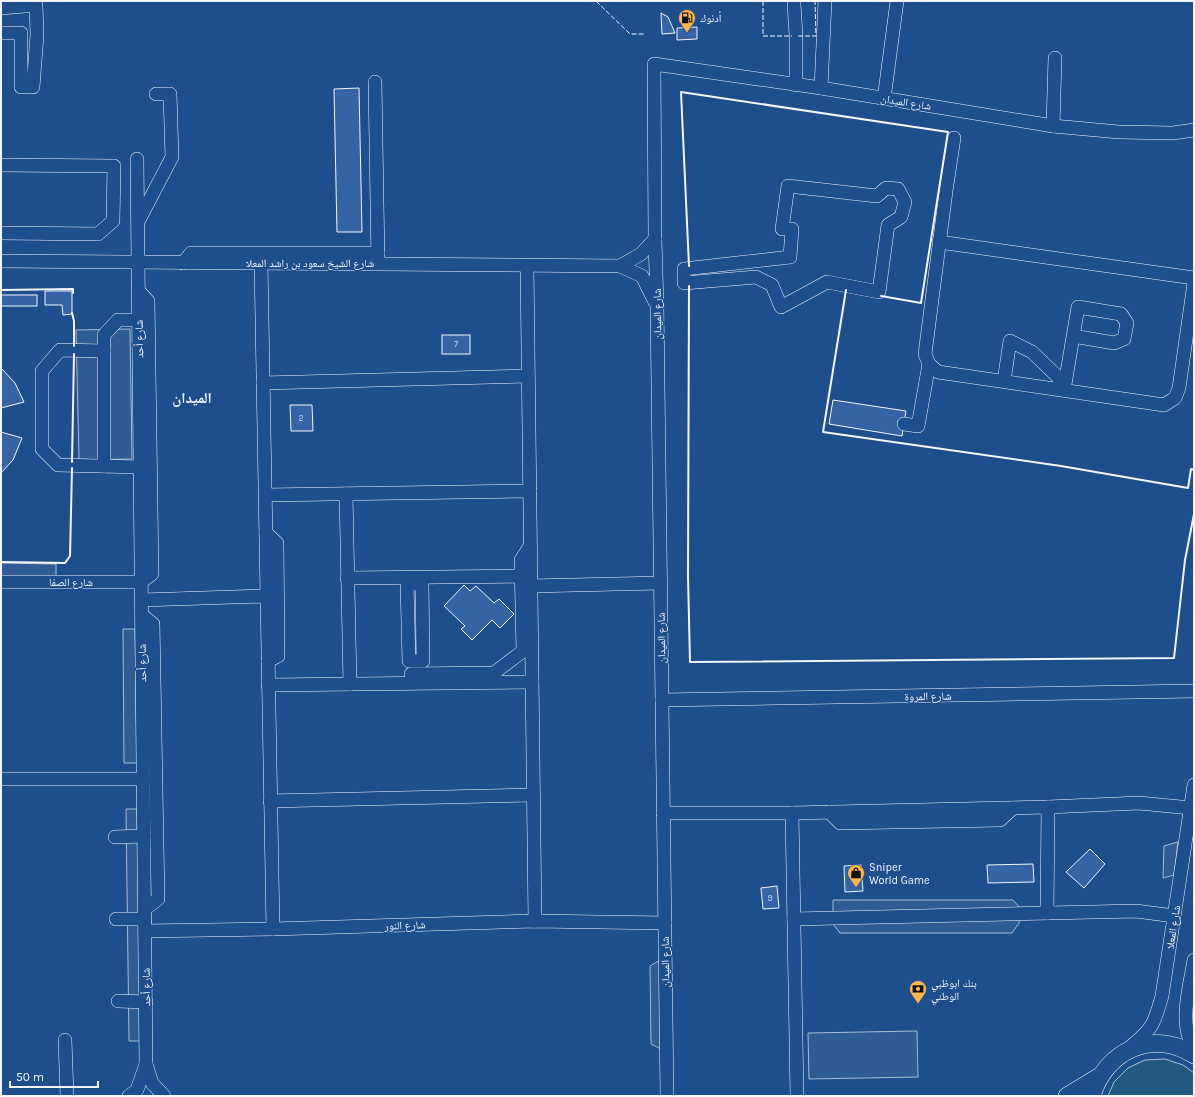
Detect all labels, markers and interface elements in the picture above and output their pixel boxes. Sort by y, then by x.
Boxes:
fuel station icon: أدنوك [677,8,697,33]
place label: أدنوك [700,11,721,25]
street label: شارع الميدان [880,92,932,113]
street label: شارع الشيخ سعود بن راشد المعلا [246,257,374,270]
street label: شارع الميدان [651,288,664,340]
street label: شارع أحد [132,320,146,358]
house number: 7 [454,339,459,349]
district label: الميدان [172,389,212,407]
house number: 2 [298,413,304,423]
street label: شارع الصفا [49,576,93,589]
street label: شارع الميدان [655,612,668,664]
street label: شارع أحد [135,644,149,682]
street label: شارع المروة [904,690,952,703]
place label: Sniper World Game [869,861,930,887]
shop icon: Sniper World Game [846,863,866,888]
house number: 9 [767,893,773,903]
street label: شارع المعلا [1164,904,1183,950]
street label: شارع النور [383,918,426,933]
street label: شارع الميدان [659,936,672,988]
street label: شارع أحد [139,968,153,1006]
place label: بنك ابوظبي الوطني [931,977,977,1005]
bank icon: بنك ابوظبي الوطني [908,979,928,1004]
scale bar [10,1063,98,1089]
text: 50 m [16,1070,44,1084]

